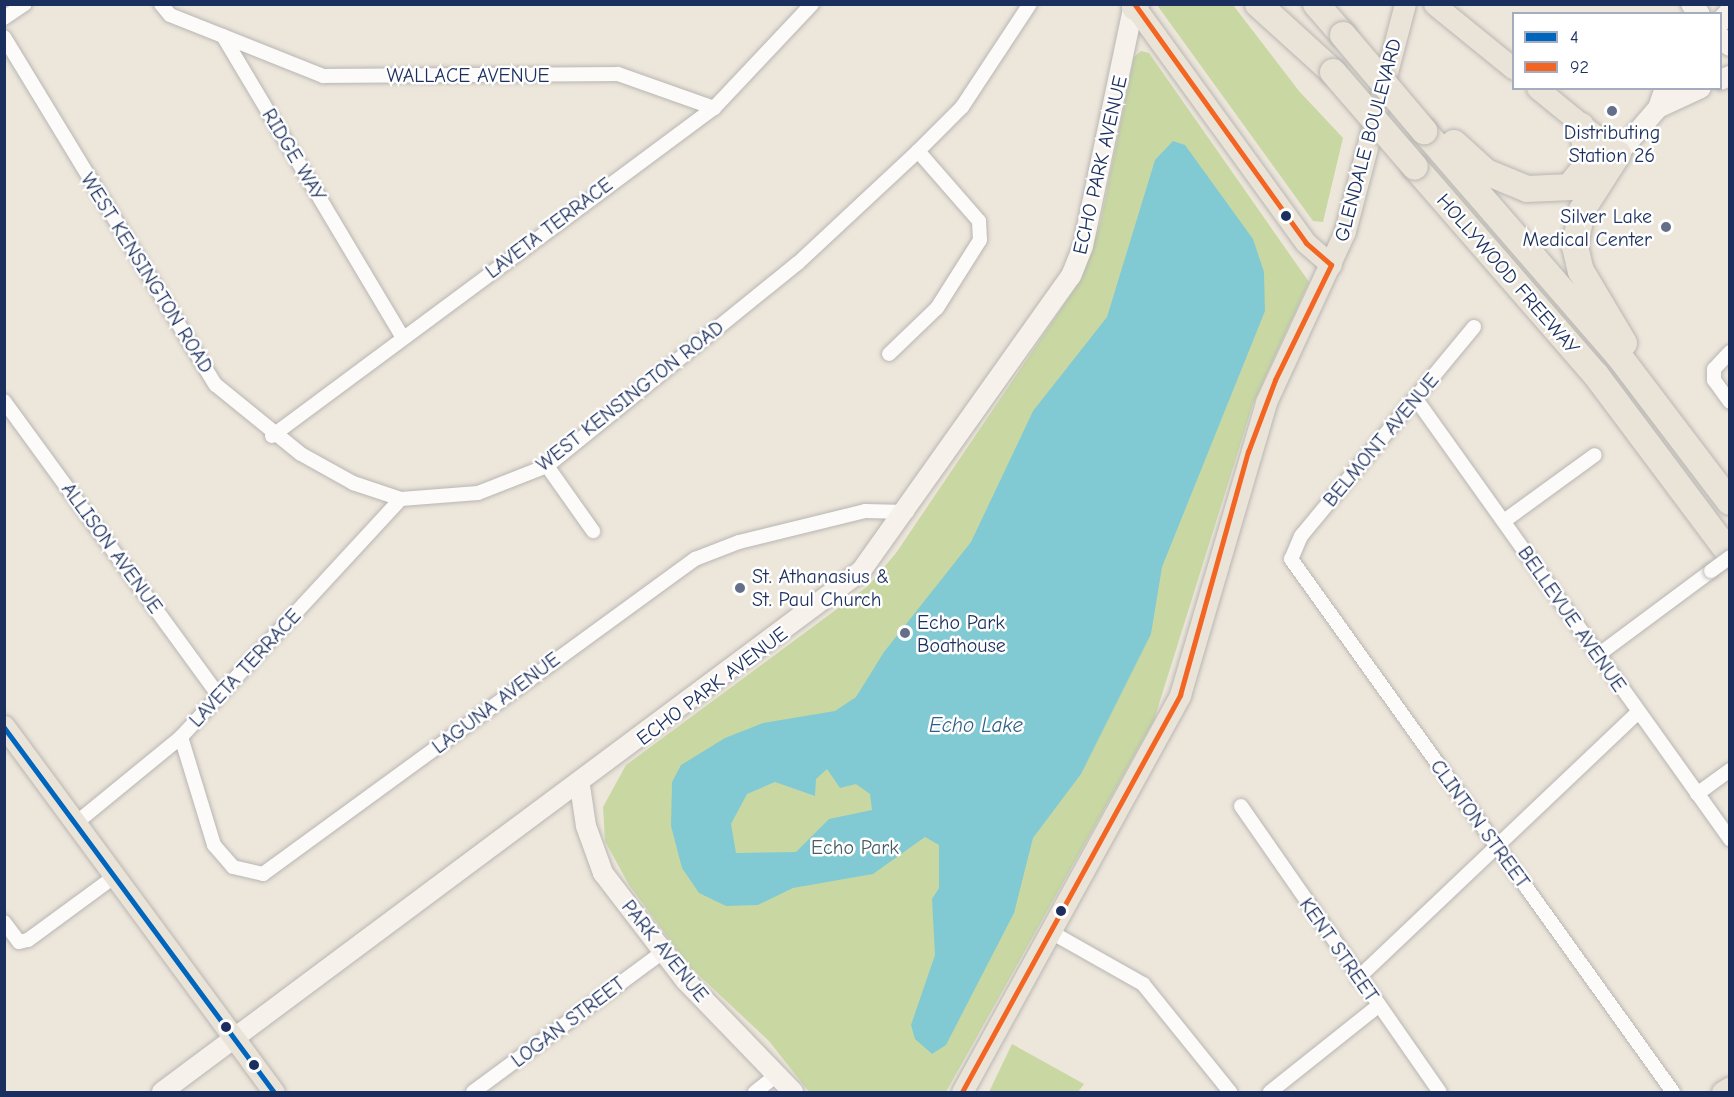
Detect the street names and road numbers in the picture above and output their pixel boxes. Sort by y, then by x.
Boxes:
street label: GLENDALE BOULEVARD [1329,36,1407,244]
street label: WALLACE AVENUE [386,63,550,87]
street label: ECHO PARK AVENUE [1068,73,1132,257]
street label: RIDGE WAY [257,104,331,206]
street label: WEST KENSINGTON ROAD [76,169,218,377]
street label: LAVETA TERRACE [481,172,617,284]
street label: HOLLYWOOD FREEWAY [1432,189,1584,359]
street label: WEST KENSINGTON ROAD [531,315,729,477]
street label: BELMONT AVENUE [1318,368,1444,512]
street label: ALLISON AVENUE [57,478,167,618]
street label: BELLEVUE AVENUE [1513,542,1631,696]
street label: LAVETA TERRACE [184,604,306,732]
street label: ECHO PARK AVENUE [632,621,792,751]
street label: LAGUNA AVENUE [427,647,565,759]
street label: CLINTON STREET [1425,755,1535,893]
street label: KENT STREET [1294,893,1384,1007]
street label: PARK AVENUE [617,895,713,1007]
street label: LOGAN STREET [506,971,630,1073]

